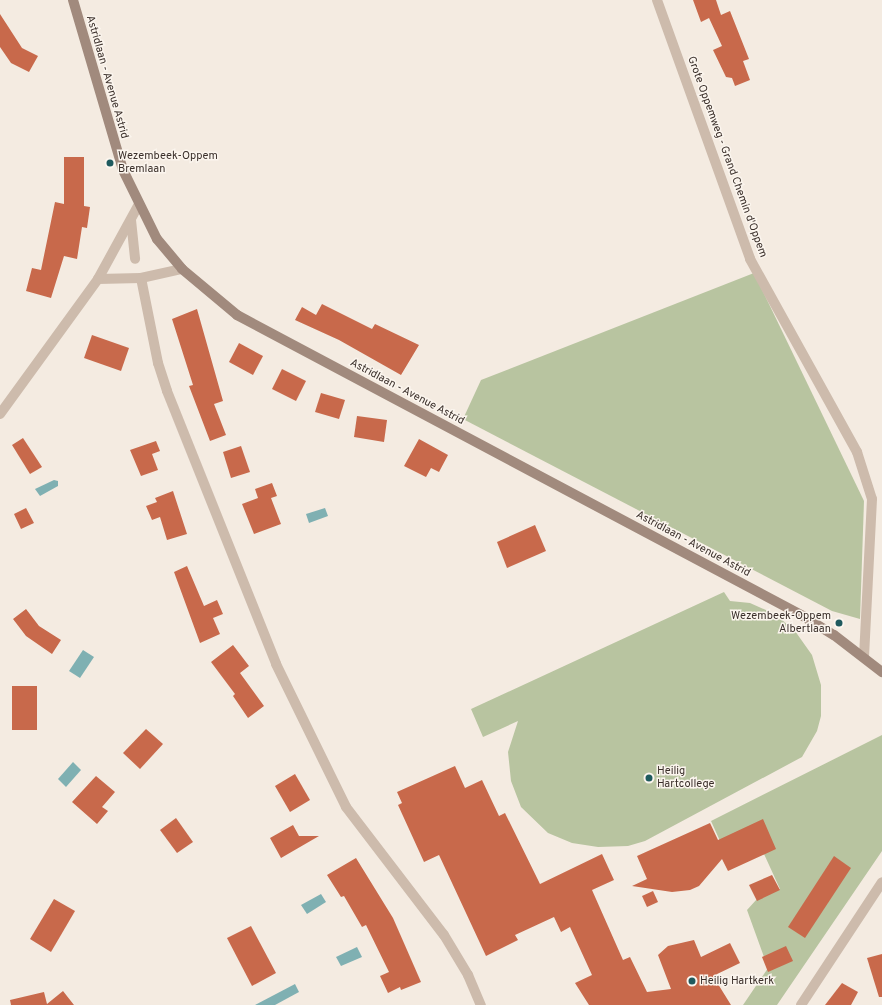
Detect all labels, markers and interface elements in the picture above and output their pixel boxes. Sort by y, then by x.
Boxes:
street label: Astridlaan - Avenue Astrid [83,13,131,141]
street label: Grote Oppemweg - Grand Chemin d'Oppem [684,55,770,259]
place label: Wezembeek-Oppem Bremlaan [118,150,218,176]
marker: Wezembeek-Oppem Bremlaan [105,158,115,168]
street label: Astridlaan - Avenue Astrid [347,356,467,428]
street label: Astridlaan - Avenue Astrid [633,508,753,580]
place label: Wezembeek-Oppem Albertlaan [731,610,831,636]
marker: Wezembeek-Oppem Albertlaan [834,618,844,628]
place label: Heilig Hartcollege [657,765,714,791]
marker: Heilig Hartcollege [644,773,654,783]
place label: Heilig Hartkerk [700,974,774,988]
marker: Heilig Hartkerk [687,976,697,986]

